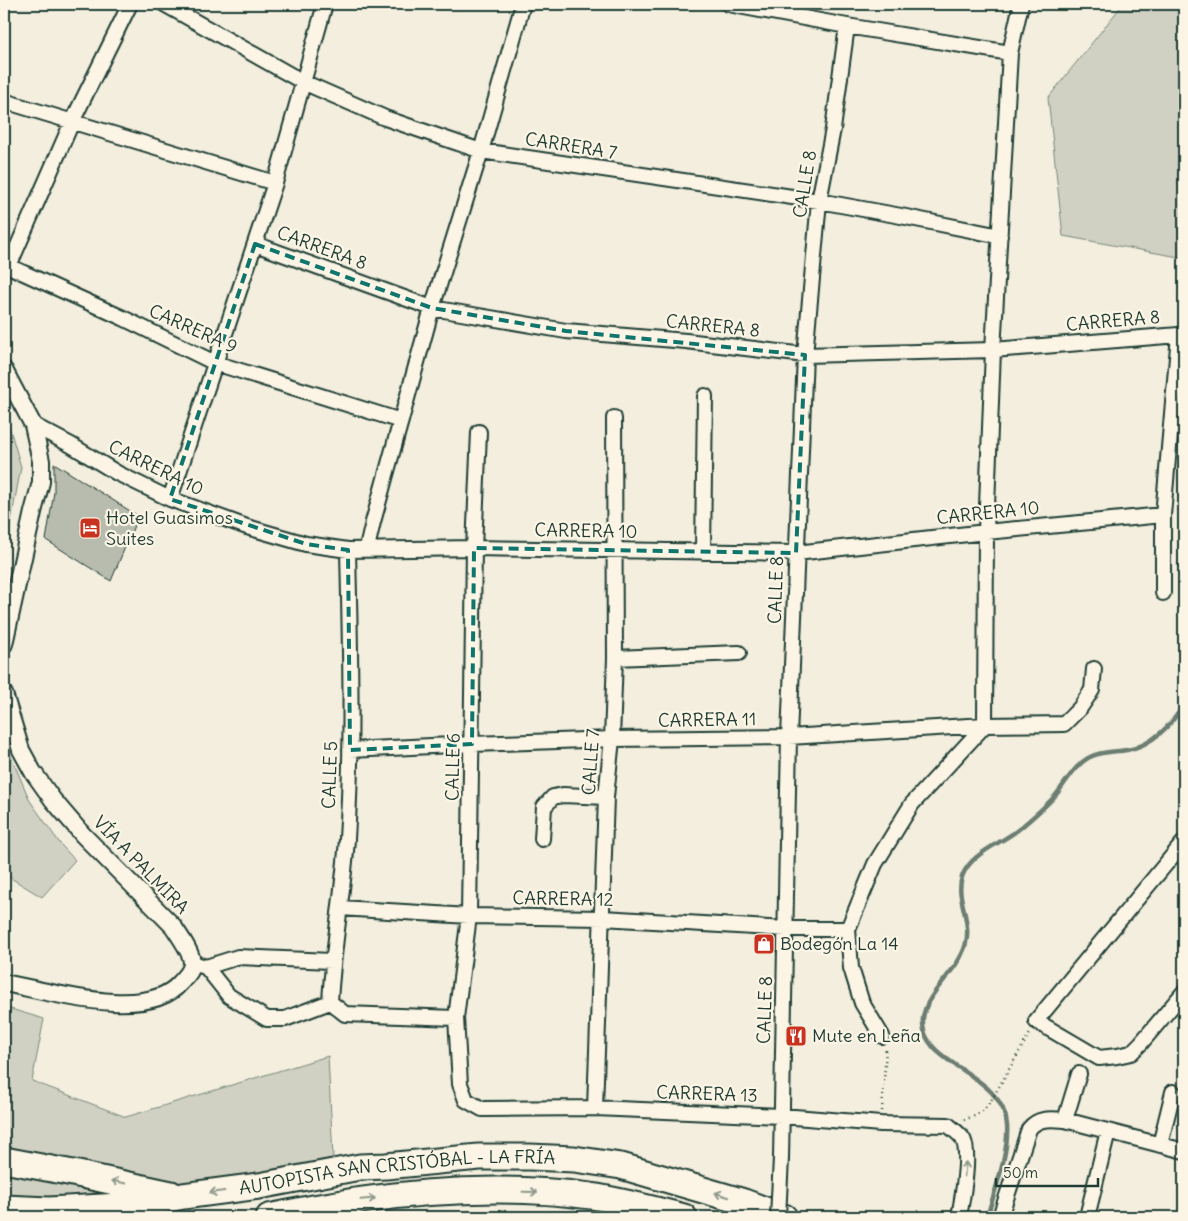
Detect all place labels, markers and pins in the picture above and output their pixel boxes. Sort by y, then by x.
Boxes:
place label: Hotel Guasimos Suites [106,506,233,550]
hotel icon: Hotel Guasimos Suites [78,516,102,540]
shop icon: Bodegón La 14 [752,932,776,956]
place label: Bodegón La 14 [780,932,899,955]
restaurant icon: Mute en Leña [784,1024,808,1048]
place label: Mute en Leña [812,1024,921,1047]

